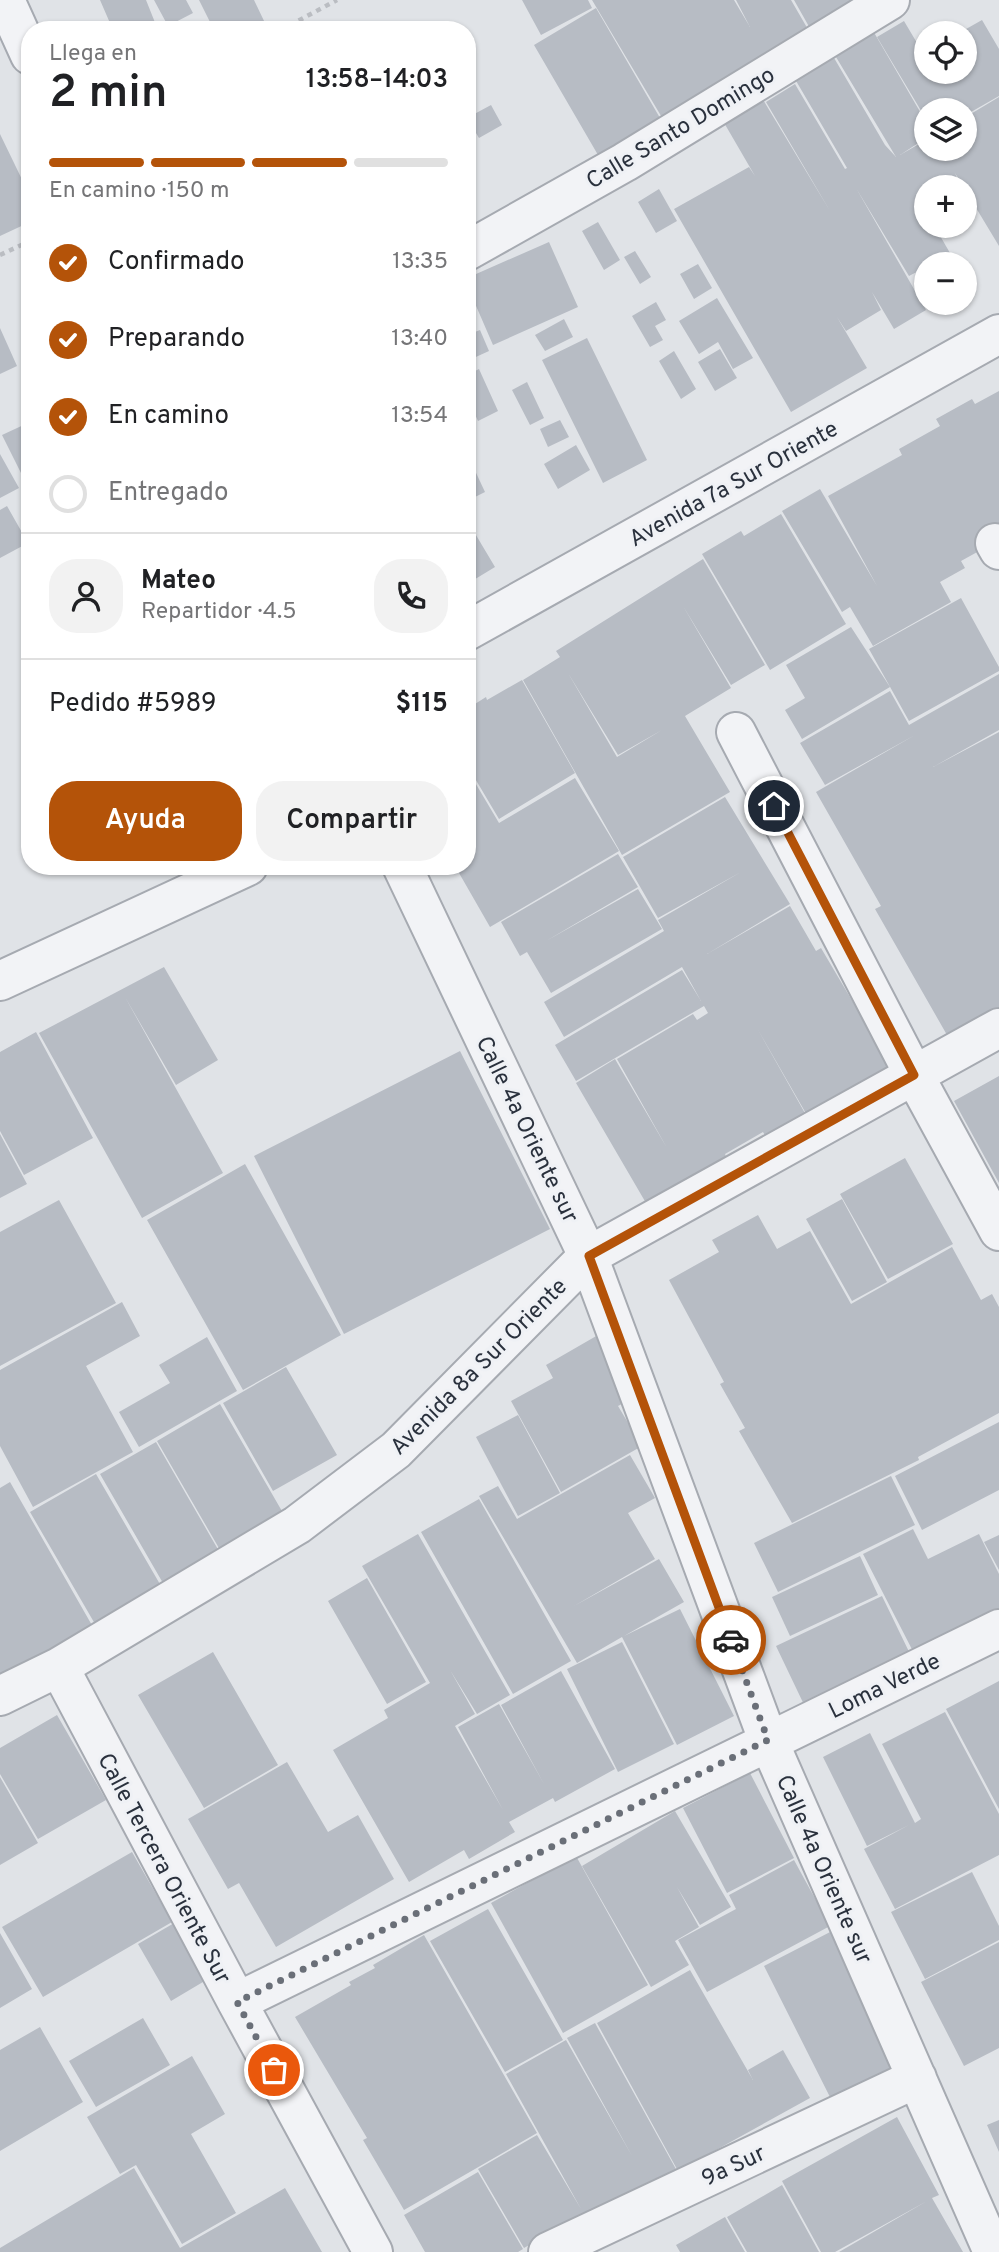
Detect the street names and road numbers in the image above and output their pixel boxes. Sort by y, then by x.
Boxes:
street label: Calle Santo Domingo [582,61,781,197]
street label: Avenida 7a Sur Oriente [625,416,844,555]
street label: Calle 4a Oriente sur [468,1032,584,1228]
street label: Avenida 8a Sur Oriente [385,1273,574,1462]
street label: Loma Verde [824,1648,946,1727]
street label: Calle Tercera Oriente Sur [90,1749,236,1990]
street label: Calle 4a Oriente sur [768,1771,878,1969]
street label: 9a Sur [698,2140,771,2195]

